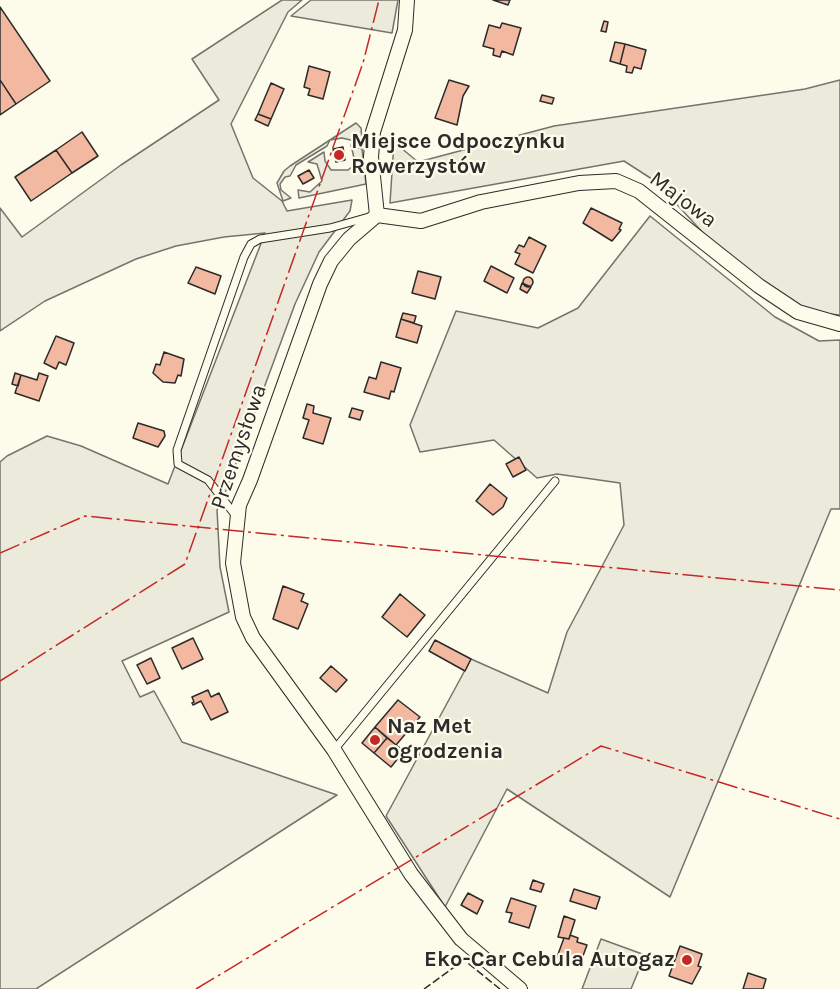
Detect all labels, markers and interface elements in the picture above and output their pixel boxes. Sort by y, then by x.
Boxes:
place label: Miejsce Odpoczynku Rowerzystów [351,129,565,180]
marker: Miejsce Odpoczynku Rowerzystów [332,148,346,162]
street label: Majowa [644,166,722,234]
street label: Przemysłowa [205,381,273,513]
place label: Naz Met ogrodzenia [387,714,503,766]
marker: Naz Met ogrodzenia [368,733,382,747]
place label: Eko-Car Cebula Autogaz [424,947,675,973]
marker: Eko-Car Cebula Autogaz [680,953,694,967]

